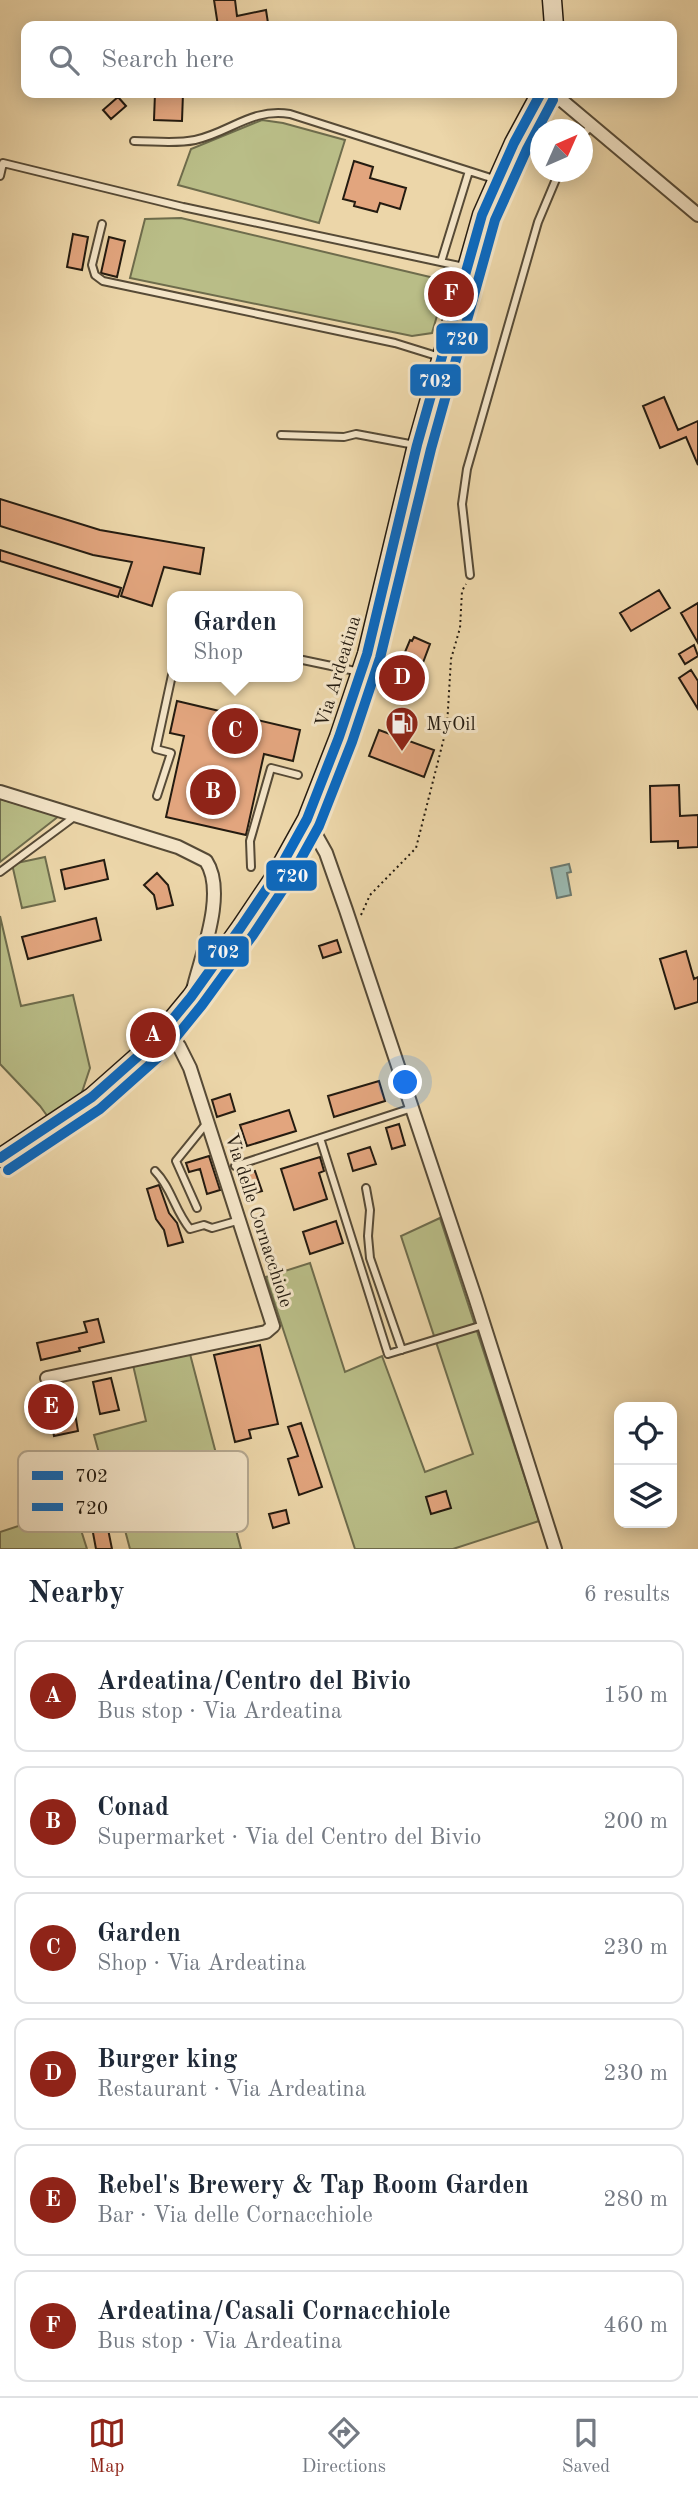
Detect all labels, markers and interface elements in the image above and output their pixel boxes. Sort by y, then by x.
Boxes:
search box [21,21,677,98]
icon: search [45,41,83,79]
text: Search here [101,47,234,73]
north arrow [530,119,593,182]
pin: F [428,268,474,320]
line badge: 720 [435,322,489,355]
text: 720 [445,331,479,350]
line badge: 702 [409,363,462,397]
text: 702 [418,373,452,392]
popup [167,591,303,682]
text: Garden [193,610,277,636]
street label: Via Ardeatina [313,613,366,730]
text: Shop [193,641,243,664]
pin: D [379,652,425,704]
fuel station icon: MyOil [383,704,421,753]
pin: C [212,705,258,757]
place label: MyOil [426,716,476,735]
pin: B [190,766,236,818]
line badge: 720 [265,859,318,892]
text: 720 [275,868,309,887]
line badge: 702 [197,935,250,968]
text: 702 [206,944,240,963]
pin: A [130,1009,176,1061]
your location [388,1065,422,1099]
street label: Via delle Cornacchiole [221,1131,295,1310]
pin: E [28,1381,74,1433]
map controls [614,1402,677,1528]
button: locate [614,1402,677,1465]
legend [18,1451,248,1532]
button: layers [614,1465,677,1528]
text: 702 [75,1468,108,1487]
text: 720 [75,1500,108,1519]
text: Nearby [28,1579,125,1609]
text: 6 results [584,1583,670,1606]
text: Ardeatina/Centro del Bivio [97,1669,411,1695]
text: A [44,1684,62,1707]
text: 150 m [603,1684,668,1707]
text: Bus stop · Via Ardeatina [97,1700,342,1723]
text: Conad [97,1795,169,1821]
text: B [45,1810,61,1833]
text: 200 m [603,1810,668,1833]
text: Supermarket · Via del Centro del Bivio [97,1826,481,1849]
text: Garden [97,1921,181,1947]
text: C [45,1936,61,1959]
text: 230 m [603,1936,668,1959]
text: Shop · Via Ardeatina [97,1952,306,1975]
text: Burger king [97,2047,237,2073]
text: D [44,2062,62,2085]
text: 230 m [603,2062,668,2085]
text: Restaurant · Via Ardeatina [97,2078,366,2101]
text: Rebel's Brewery & Tap Room Garden [97,2173,529,2199]
text: E [45,2188,61,2211]
text: 280 m [603,2188,668,2211]
text: Bar · Via delle Cornacchiole [97,2204,373,2227]
text: Ardeatina/Casali Cornacchiole [97,2299,451,2325]
text: F [45,2314,61,2337]
text: 460 m [603,2314,668,2337]
text: Bus stop · Via Ardeatina [97,2330,342,2353]
tab: Map [88,2414,126,2479]
tab: Directions [302,2414,386,2479]
tab: Saved [562,2414,610,2479]

